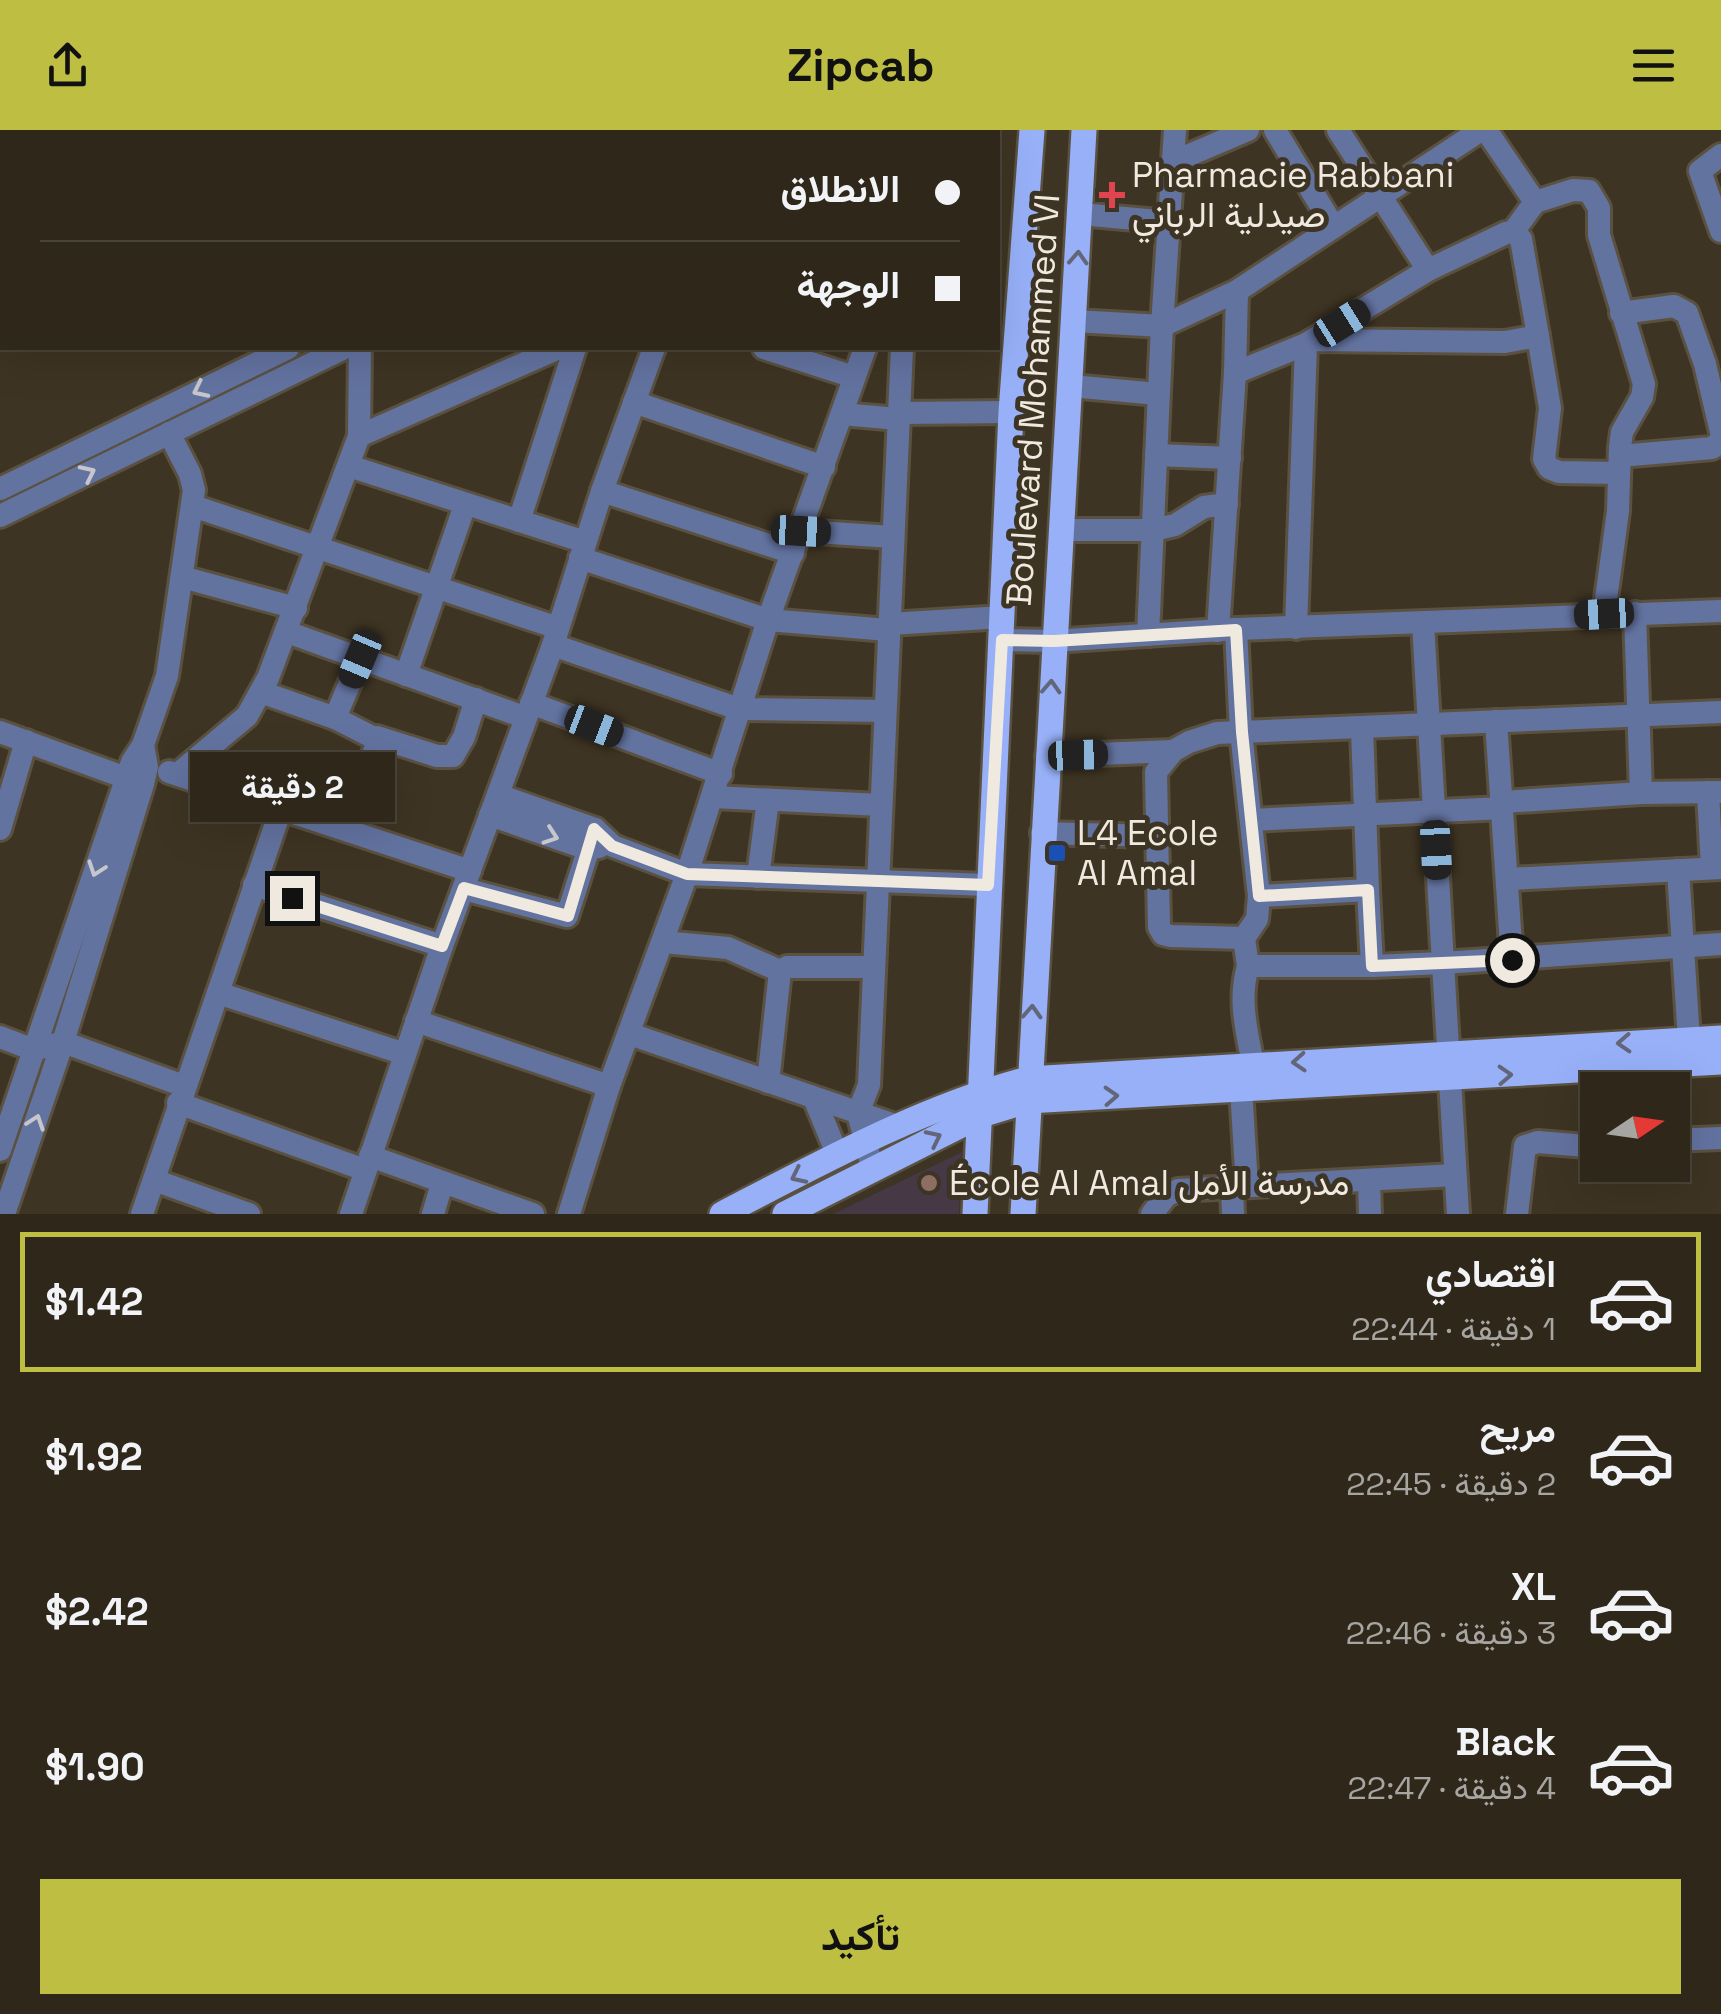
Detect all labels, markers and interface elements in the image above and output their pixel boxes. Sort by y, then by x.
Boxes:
text: Zipcab [787,37,934,94]
icon: share [40,38,95,93]
icon: menu [1626,38,1681,93]
place label: Pharmacie Rabbani صيدلية الرباني [1132,153,1454,244]
text: الانطلاق [781,165,900,213]
marker: Pharmacie Rabbani صيدلية الرباني [1101,184,1123,206]
street label: Boulevard Mohammed VI [997,192,1069,608]
one-way arrow [1067,250,1088,266]
text: الوجهة [797,261,900,309]
car [1309,294,1375,352]
one-way arrow [192,378,210,398]
one-way arrow [77,465,95,485]
car [770,514,832,548]
car [1573,597,1635,631]
car [334,626,386,692]
one-way arrow [1040,679,1061,695]
car [561,701,627,751]
car [1047,739,1109,771]
callout: 2 دقيقة [190,753,394,823]
text: 2 دقيقة [241,767,344,807]
place label: L4 Ecole Al Amal [1077,811,1219,895]
car [1419,819,1453,881]
one-way arrow [541,824,558,845]
marker: L4 Ecole Al Amal [1046,842,1068,864]
one-way arrow [87,859,108,876]
route end [270,876,315,921]
route start [1490,938,1535,983]
one-way arrow [1021,1003,1042,1019]
one-way arrow [1615,1032,1631,1053]
one-way arrow [1291,1051,1307,1072]
one-way arrow [1498,1065,1514,1086]
north arrow [1580,1072,1690,1182]
map controls [1580,1072,1690,1182]
one-way arrow [1103,1086,1119,1107]
one-way arrow [24,1114,44,1131]
one-way arrow [924,1130,942,1150]
place label: École Al Amal مدرسة الأمل [949,1161,1349,1205]
one-way arrow [791,1163,809,1183]
marker: École Al Amal مدرسة الأمل [918,1172,940,1194]
text: اقتصادي [1425,1250,1556,1298]
icon: car [1586,1257,1676,1347]
text: $1.42 [45,1278,143,1326]
text: 1 دقيقة · 22:44 [1351,1309,1556,1349]
text: مريح [1480,1405,1556,1453]
icon: car [1586,1412,1676,1502]
text: $1.92 [45,1433,143,1481]
text: 2 دقيقة · 22:45 [1346,1464,1556,1504]
text: XL [1511,1563,1556,1611]
icon: car [1586,1567,1676,1657]
text: $2.42 [45,1588,149,1636]
text: 3 دقيقة · 22:46 [1346,1613,1556,1653]
text: Black [1455,1718,1556,1766]
icon: car [1586,1722,1676,1812]
text: $1.90 [45,1743,145,1791]
text: 4 دقيقة · 22:47 [1348,1768,1556,1808]
button: تأكيد [40,1879,1681,1994]

